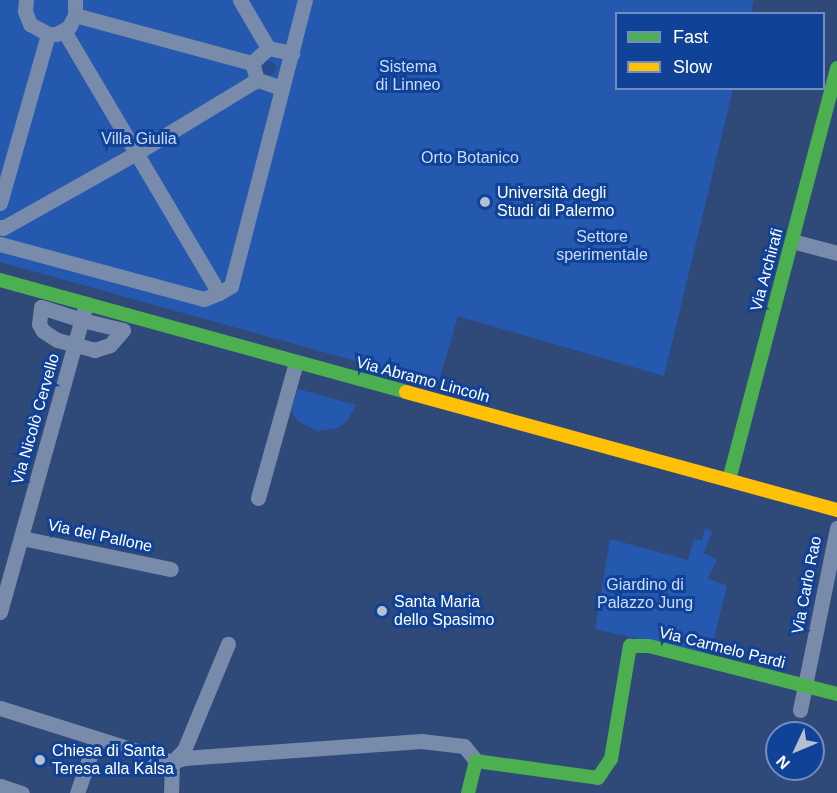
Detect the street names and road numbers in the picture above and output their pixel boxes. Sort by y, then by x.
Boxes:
street label: Via Archirafi [747,226,787,314]
street label: Via Nicolò Cervello [8,352,64,486]
street label: Via Abramo Lincoln [354,353,492,407]
street label: Via del Pallone [46,516,154,556]
street label: Via Carlo Rao [788,534,826,636]
street label: Via Carmelo Pardi [657,623,787,673]

